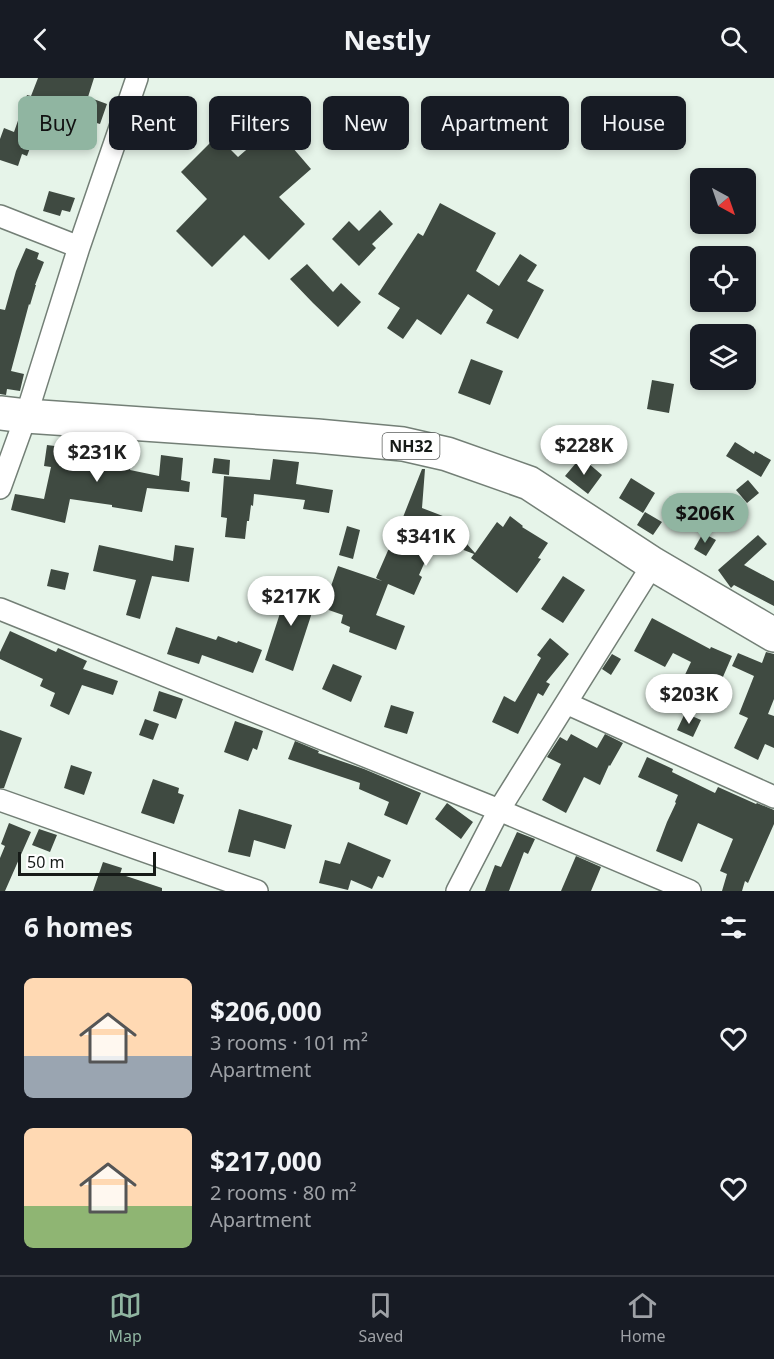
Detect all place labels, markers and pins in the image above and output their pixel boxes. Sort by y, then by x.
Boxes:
pin: $228K [542,425,626,476]
pin: $231K [55,432,139,483]
pin: $206K [663,493,747,544]
pin: $341K [384,516,468,567]
pin: $217K [249,576,333,627]
pin: $203K [647,674,731,725]

